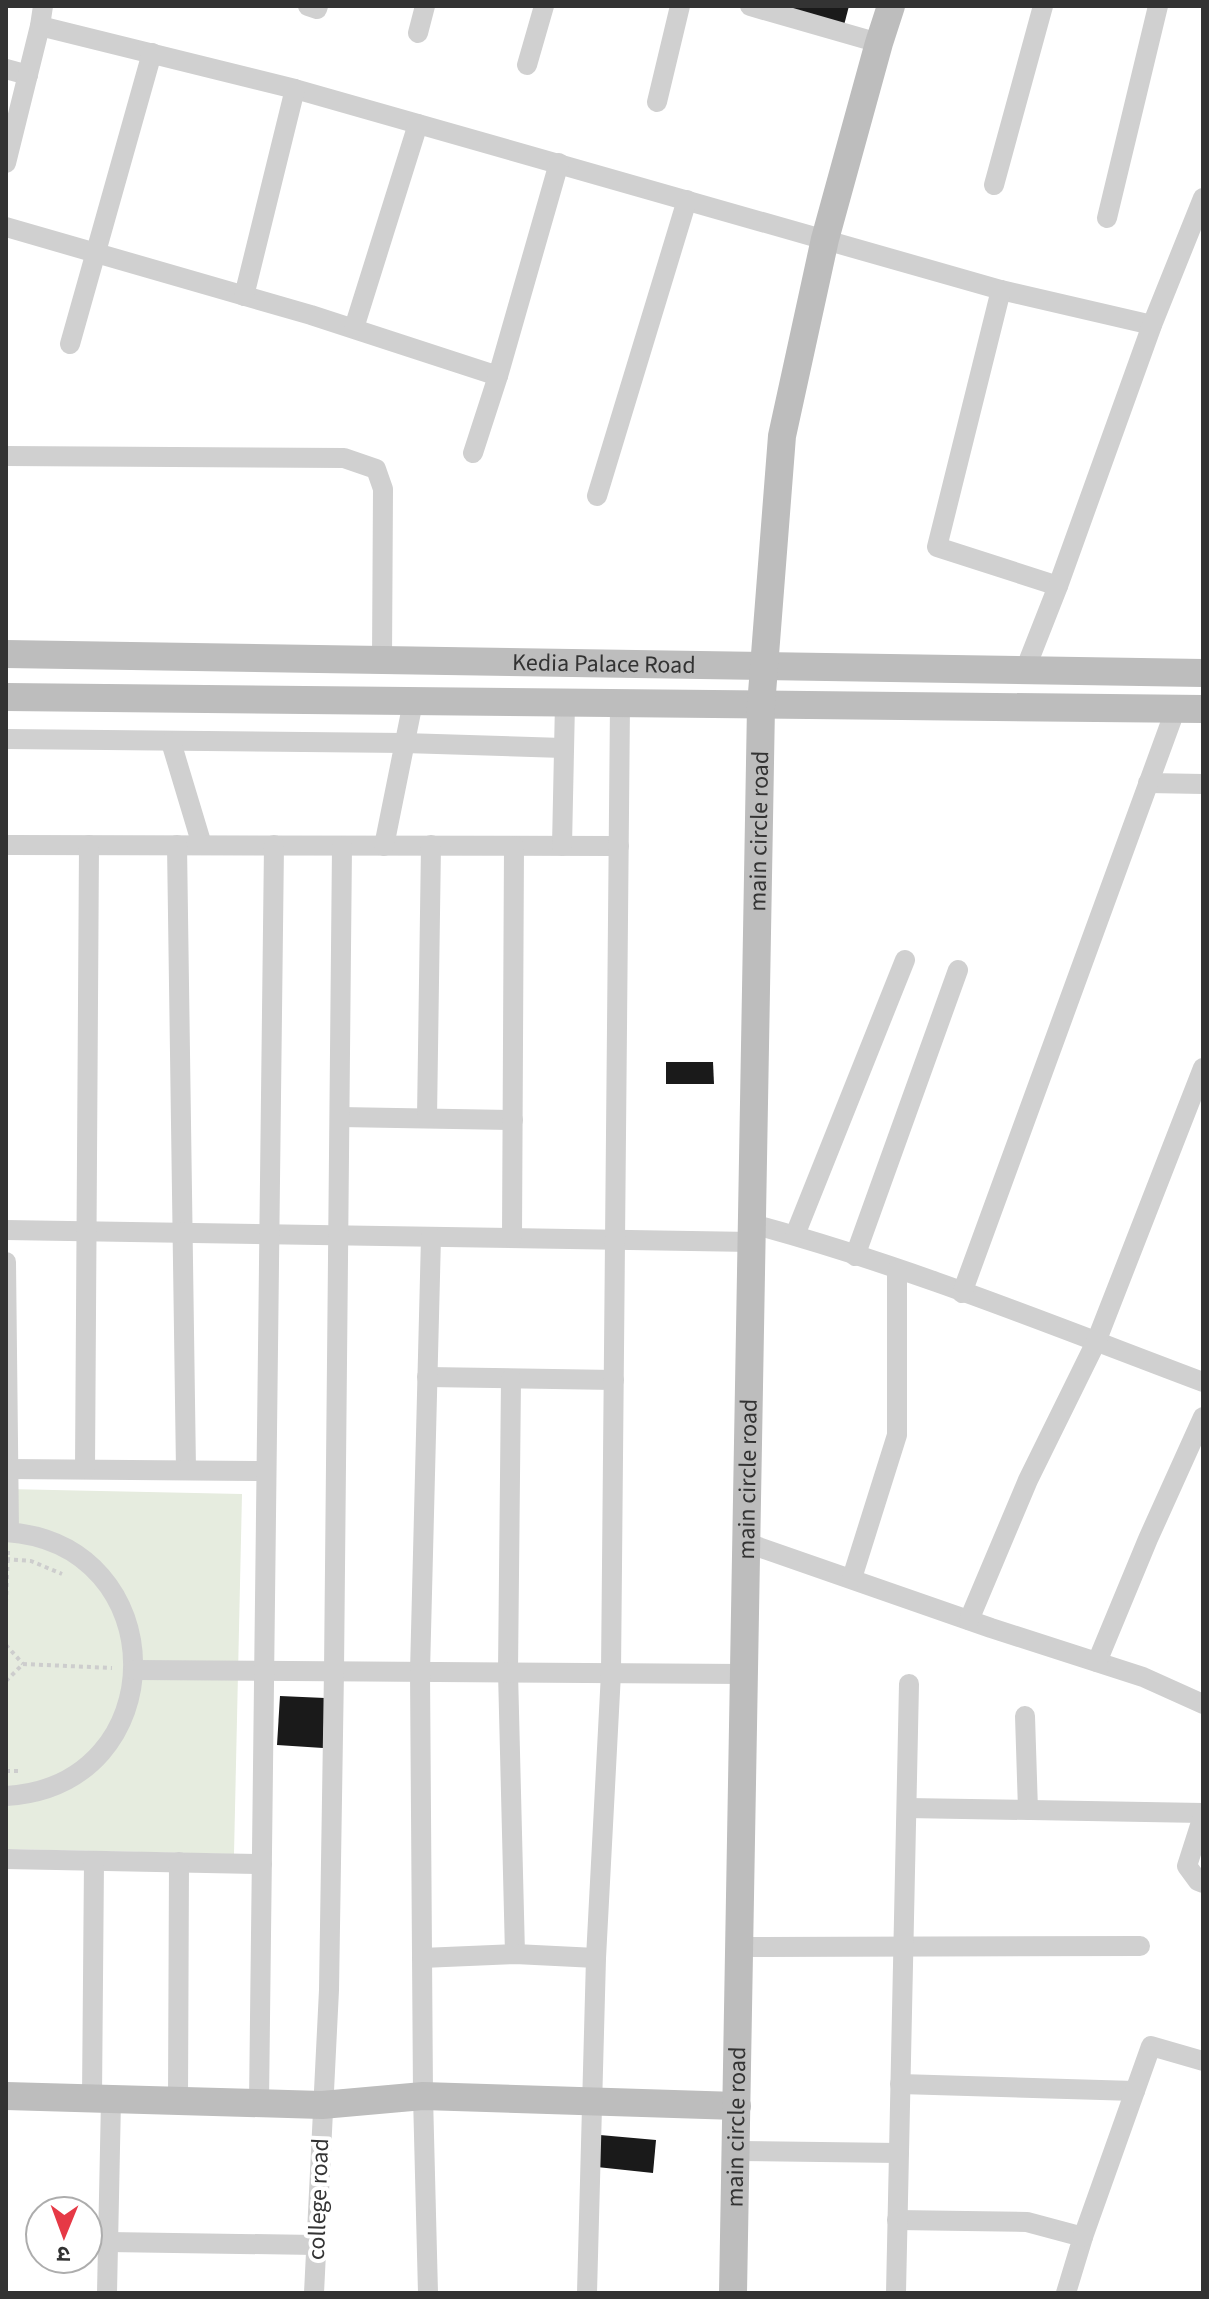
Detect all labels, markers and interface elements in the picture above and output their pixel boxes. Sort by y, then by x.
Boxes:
street label: Kedia Palace Road [512,645,696,683]
street label: main circle road [740,751,778,912]
street label: main circle road [729,1398,767,1560]
street label: main circle road [718,2046,755,2208]
street label: college road [299,2137,338,2261]
north arrow [24,2195,104,2275]
text: उ [56,2238,70,2270]

